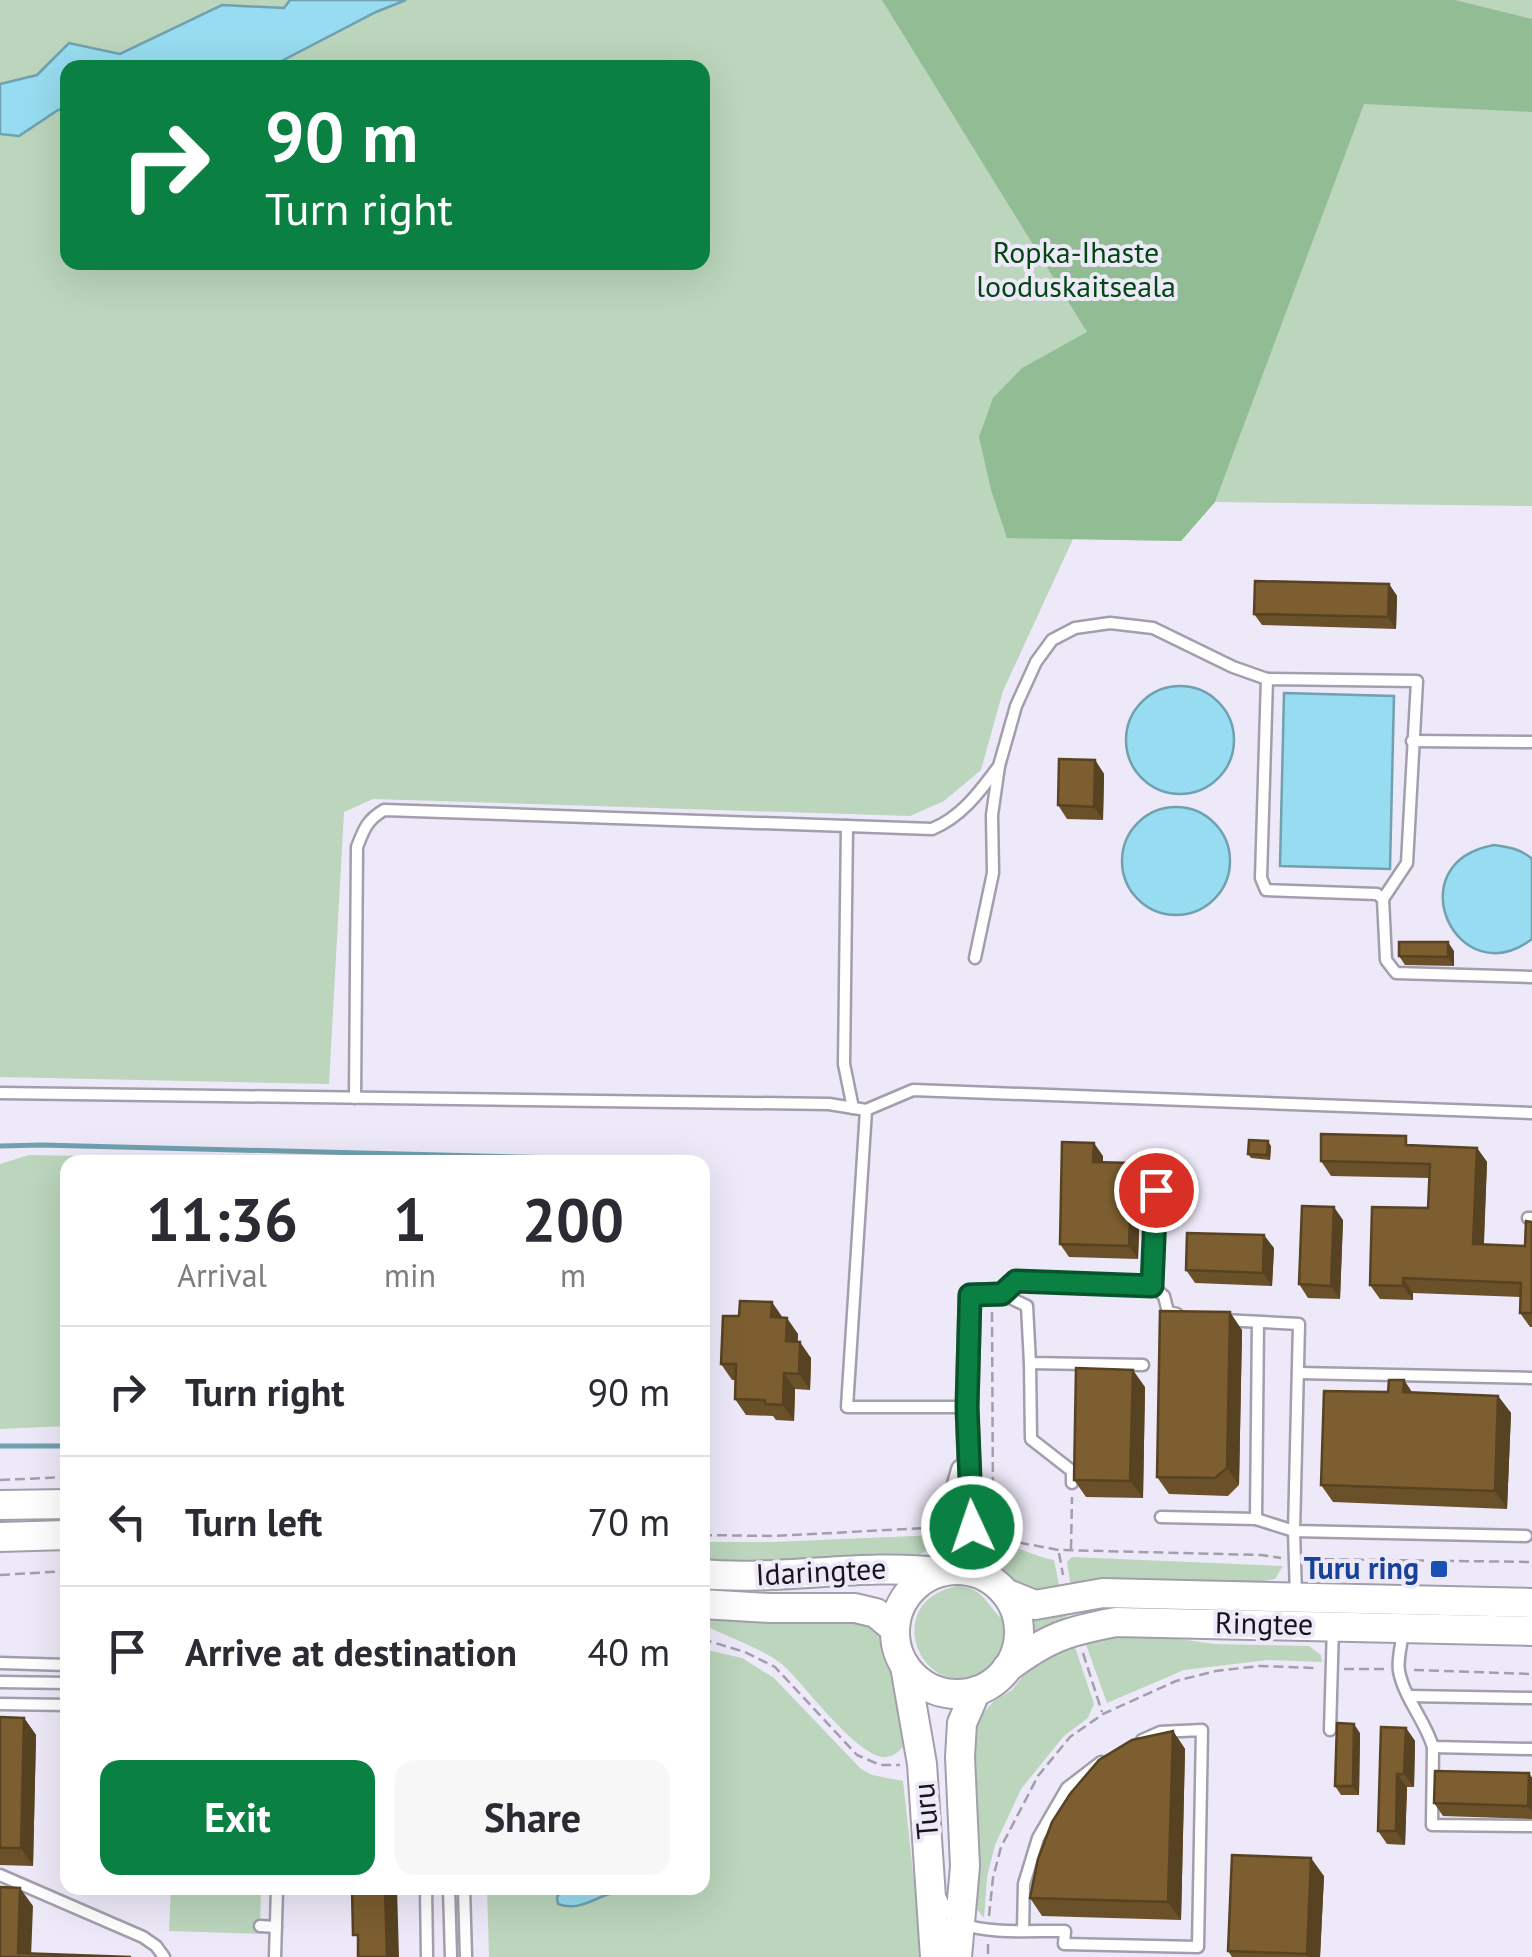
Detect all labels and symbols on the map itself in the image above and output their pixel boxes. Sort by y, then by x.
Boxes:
park label: Ropka-Ihaste looduskaitseala [976,232,1176,305]
pin [1114,1148,1199,1233]
position arrow [920,1475,1024,1579]
street label: Idaringtee [755,1548,887,1593]
place label: Turu ring [1304,1548,1419,1587]
marker: Turu ring [1428,1558,1450,1580]
street label: Ringtee [1214,1602,1314,1643]
street label: Turu [903,1782,946,1841]

